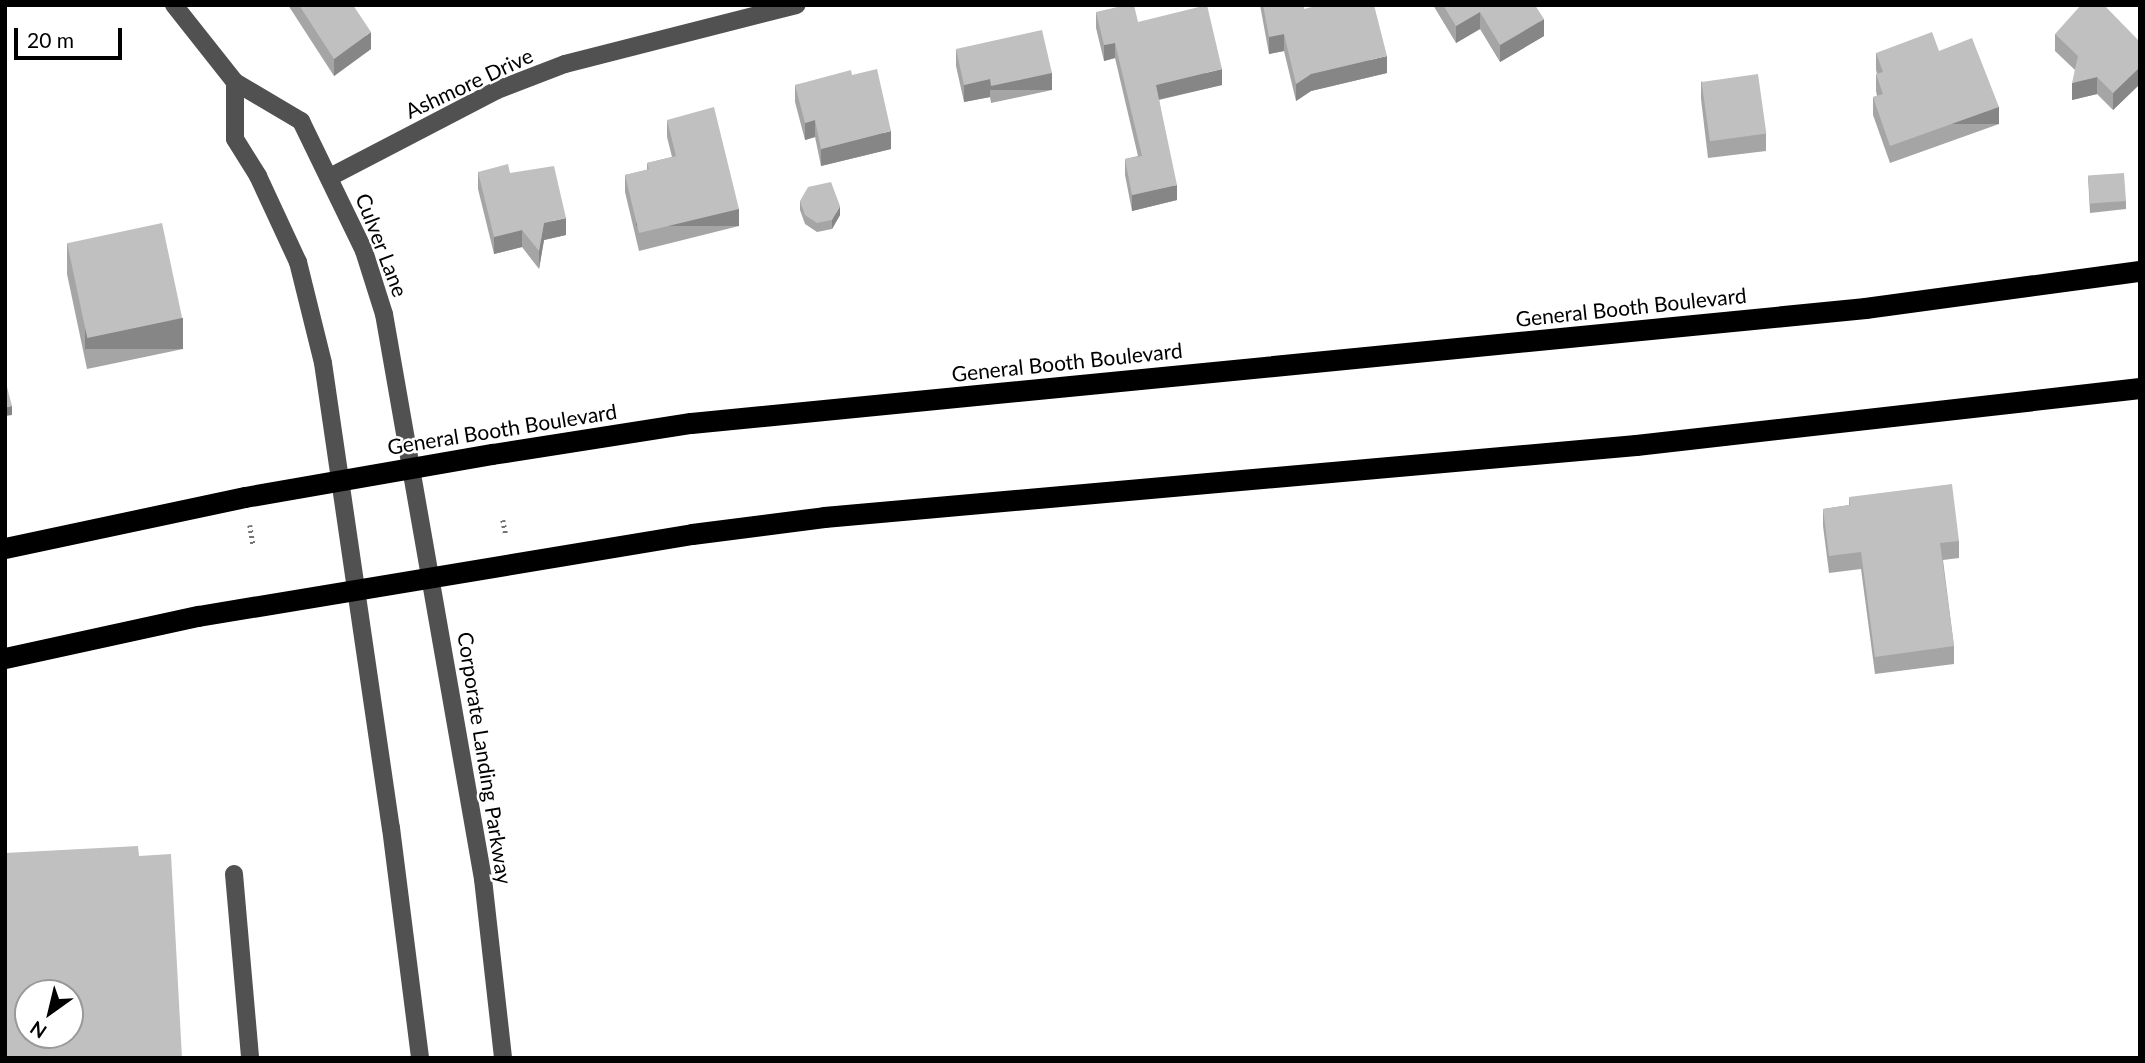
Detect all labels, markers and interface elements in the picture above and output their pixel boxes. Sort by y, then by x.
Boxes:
scale bar [18,14,126,58]
text: 20 m [27,27,74,52]
street label: Ashmore Drive [401,42,537,124]
street label: Culver Lane [351,190,413,300]
street label: General Booth Boulevard [1514,282,1748,332]
street label: General Booth Boulevard [950,337,1184,387]
street label: General Booth Boulevard [386,398,618,460]
street label: Corporate Landing Parkway [453,630,517,886]
north arrow [14,979,84,1049]
text: N [26,1017,51,1044]

